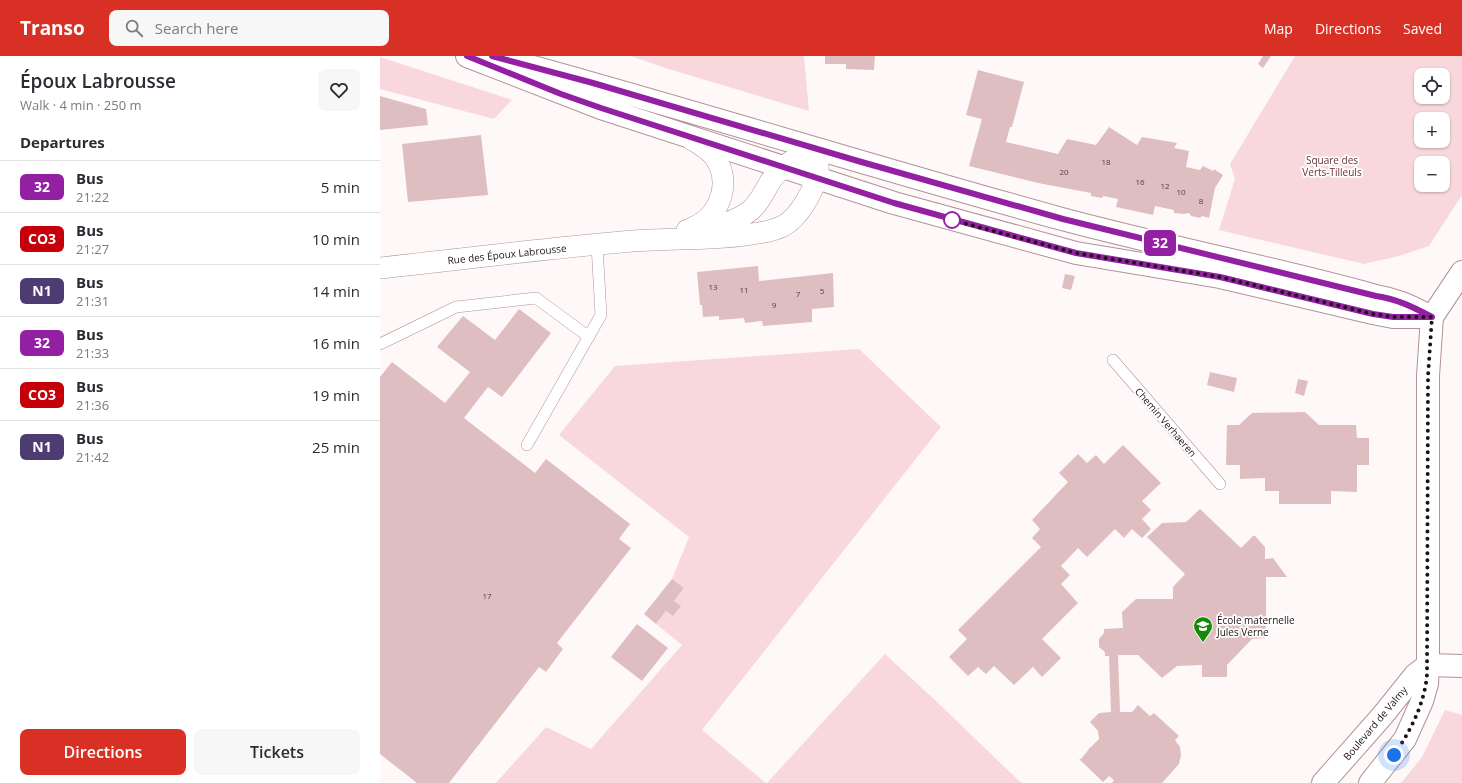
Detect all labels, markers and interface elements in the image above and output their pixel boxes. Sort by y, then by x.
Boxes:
search box [109,10,389,46]
text: Transo [20,15,85,41]
icon: search [123,17,145,39]
text: Search here [155,18,238,38]
text: Map [1264,19,1293,38]
text: Directions [1315,19,1381,38]
text: Saved [1403,19,1442,38]
text: Époux Labrousse [20,68,176,94]
map controls [1414,68,1450,192]
button: locate [1414,68,1450,104]
button: heart [318,69,360,111]
text: Walk · 4 min · 250 m [20,96,142,114]
button: + [1414,112,1450,148]
text: Departures [20,132,105,152]
park label: Square des Verts-Tilleuls [1302,153,1362,179]
house number: 18 [1101,156,1111,167]
button: − [1414,156,1450,192]
house number: 20 [1059,166,1069,177]
text: Bus [76,168,103,188]
house number: 16 [1135,176,1145,187]
text: 32 [34,177,50,196]
text: 5 min [321,177,360,197]
house number: 12 [1160,180,1170,191]
house number: 10 [1176,186,1186,197]
text: 21:22 [76,188,109,206]
house number: 8 [1199,195,1204,206]
unlabelled marker [943,211,961,229]
text: Bus [76,220,103,240]
text: CO3 [28,229,56,248]
text: 10 min [312,229,360,249]
line badge: 32 [1142,230,1178,256]
text: 32 [1152,233,1168,252]
text: 21:27 [76,240,109,258]
street label: Rue des Époux Labrousse [447,241,568,267]
text: Bus [76,272,103,292]
text: N1 [32,281,52,300]
text: 14 min [312,281,360,301]
house number: 13 [708,281,718,292]
house number: 11 [739,284,749,295]
house number: 5 [820,285,825,296]
house number: 7 [796,288,801,299]
text: 21:31 [76,292,109,310]
house number: 9 [772,299,777,310]
text: Bus [76,324,103,344]
text: 32 [34,333,50,352]
text: 16 min [312,333,360,353]
text: 21:33 [76,344,109,362]
text: Bus [76,376,103,396]
street label: Chemin Verhaeren [1132,384,1200,460]
text: CO3 [28,385,56,404]
text: 19 min [312,385,360,405]
text: 21:36 [76,396,109,414]
text: Bus [76,428,103,448]
text: N1 [32,437,52,456]
text: 25 min [312,437,360,457]
text: 21:42 [76,448,109,466]
house number: 17 [482,590,492,601]
place label: École maternelle Jules Verne [1216,613,1295,639]
school or university icon: École maternelle Jules Verne [1192,615,1214,643]
street label: Boulevard de Valmy [1340,682,1411,763]
button: Directions [20,729,186,775]
button: Tickets [194,729,360,775]
your location [1384,745,1404,765]

